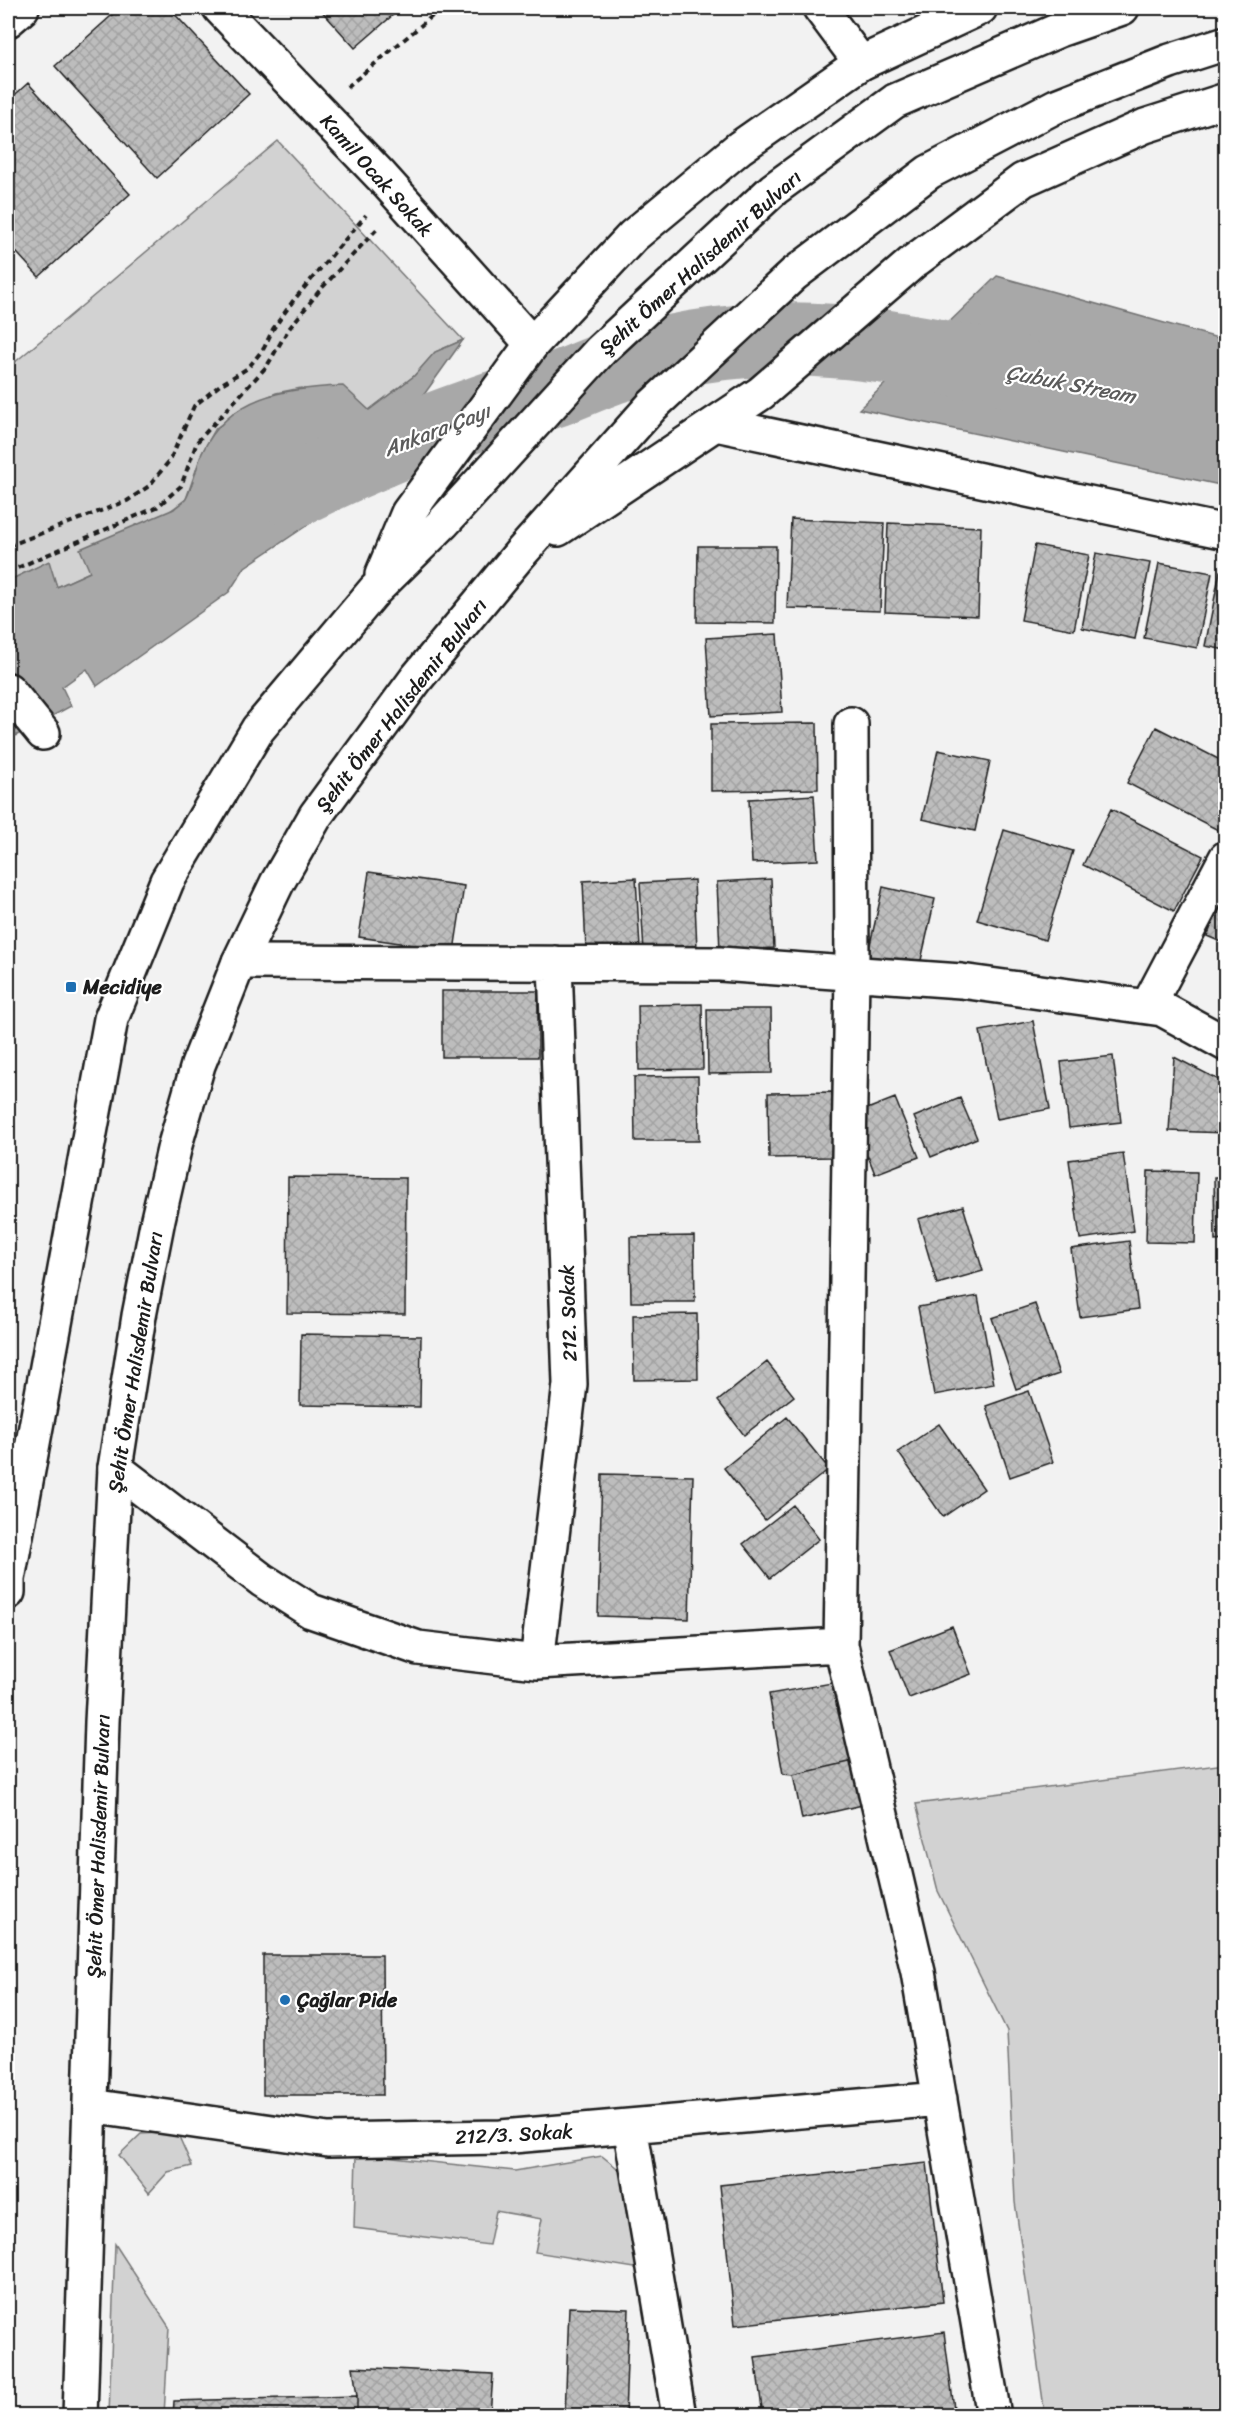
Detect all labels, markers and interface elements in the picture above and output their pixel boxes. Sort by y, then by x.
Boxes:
street label: Kamil Ocak Sokak [311,105,442,245]
street label: Şehit Ömer Halisdemir Bulvarı [590,161,810,364]
water label: Çubuk Stream [1003,353,1141,415]
water label: Ankara Çayı [377,391,498,468]
street label: Şehit Ömer Halisdemir Bulvarı [306,590,497,820]
place label: Mecidiye [82,970,162,1005]
marker: Mecidiye [64,980,78,994]
street label: Şehit Ömer Halisdemir Bulvarı [98,1229,173,1495]
street label: 212. Sokak [549,1264,588,1362]
street label: Şehit Ömer Halisdemir Bulvarı [76,1713,121,1979]
place label: Çağlar Pide [296,1983,398,2018]
marker: Çağlar Pide [278,1993,292,2007]
street label: 212/3. Sokak [454,2114,574,2155]

